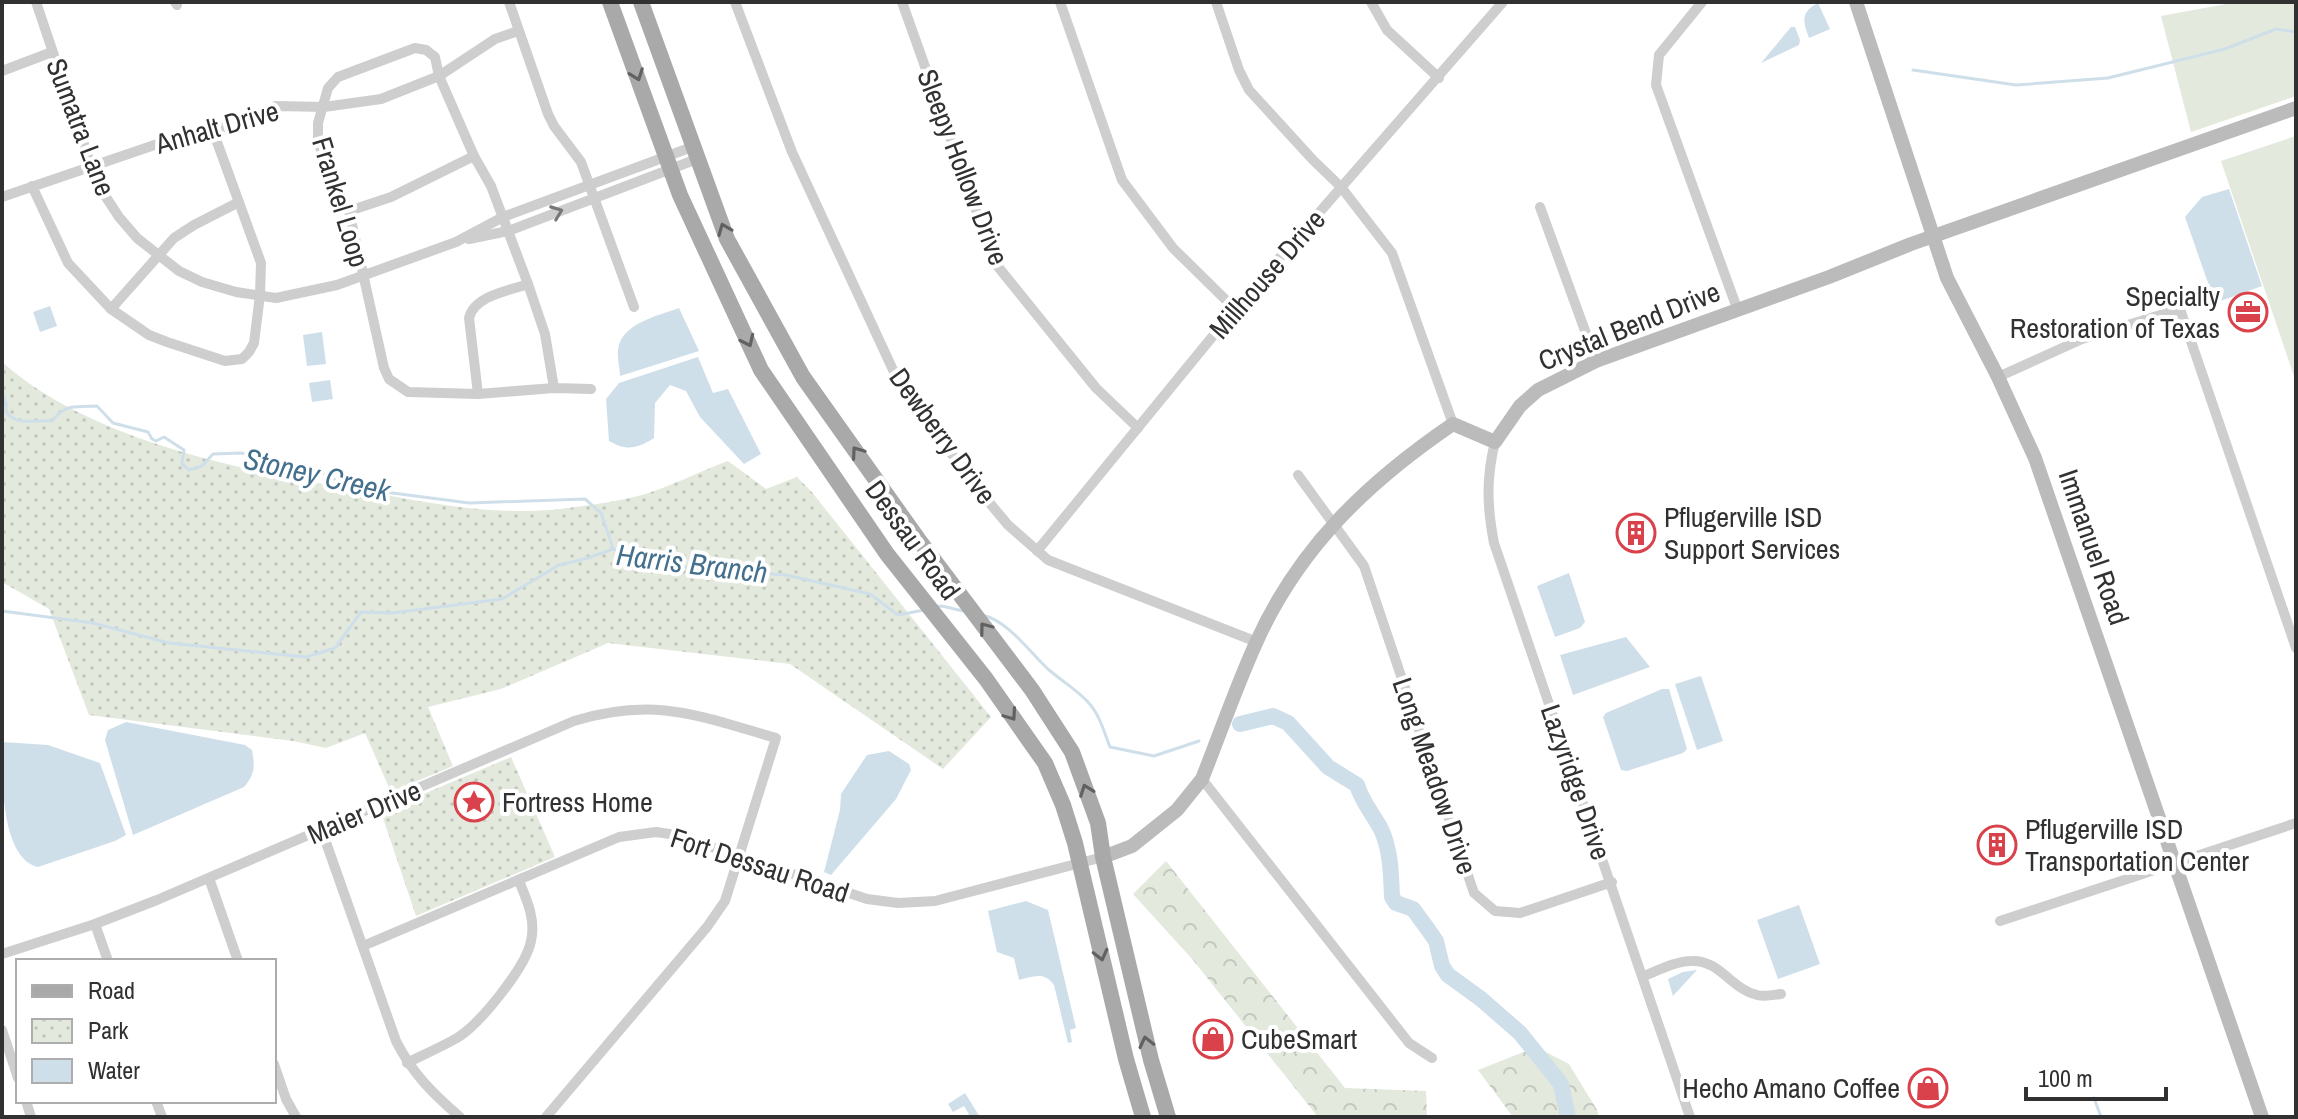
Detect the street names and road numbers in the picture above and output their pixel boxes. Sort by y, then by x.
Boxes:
street label: Sumatra Lane [37,53,125,201]
street label: Sleepy Hollow Drive [908,64,1018,270]
street label: Anhalt Drive [150,91,283,163]
street label: Frankel Loop [303,132,379,272]
street label: Millhouse Drive [1200,201,1334,347]
street label: Crystal Bend Drive [1533,272,1725,380]
street label: Dewberry Drive [881,360,1005,512]
street label: Immanuel Road [2050,464,2138,630]
street label: Dessau Road [857,473,969,607]
street label: Long Meadow Drive [1384,673,1486,879]
street label: Lazyridge Drive [1532,699,1620,865]
street label: Maier Drive [301,771,427,853]
street label: Fort Dessau Road [666,818,854,912]

